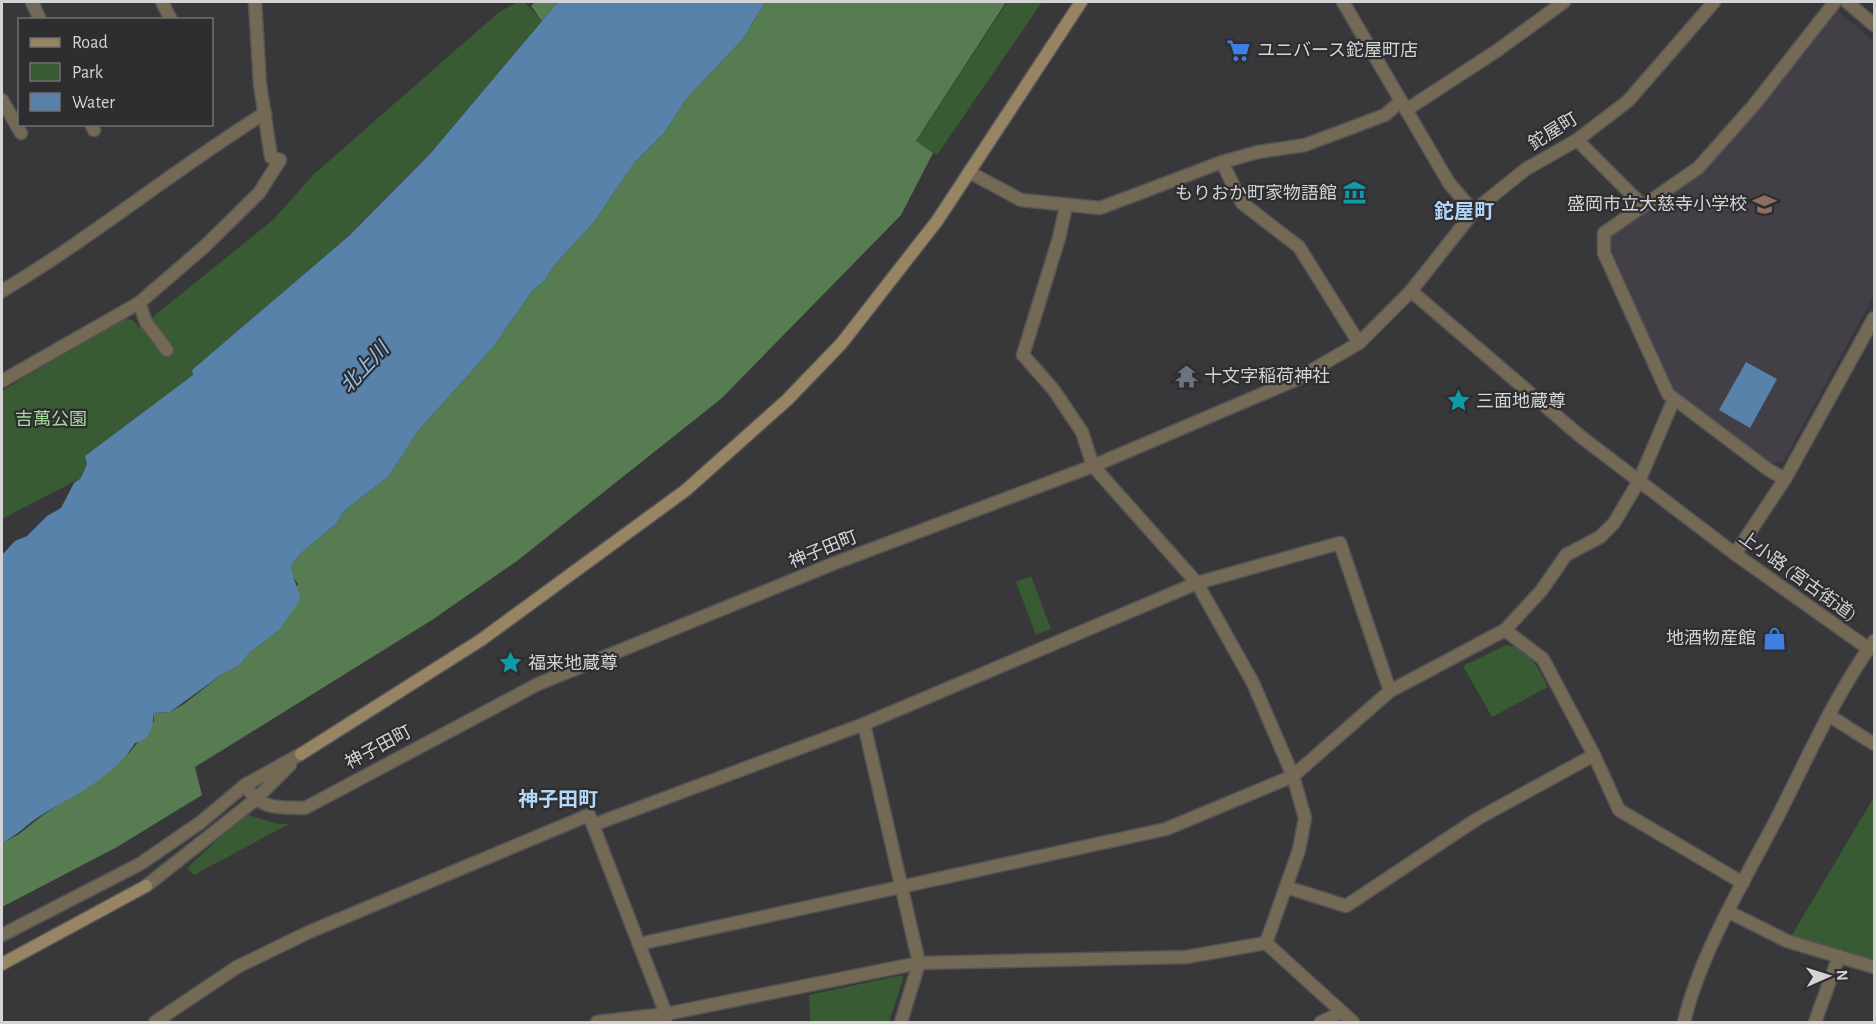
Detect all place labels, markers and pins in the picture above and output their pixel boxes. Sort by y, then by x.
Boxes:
supermarket icon: ユニバース鉈屋町店 [1226,37,1252,63]
place label: ユニバース鉈屋町店 [1257,41,1418,60]
museum icon: もりおか町家物語館 [1342,180,1368,206]
place label: もりおか町家物語館 [1175,183,1337,203]
school or university icon: 盛岡市立大慈寺小学校 [1752,191,1778,217]
place label: 盛岡市立大慈寺小学校 [1567,194,1747,214]
temple icon: 十文字稲荷神社 [1173,363,1199,389]
place label: 十文字稲荷神社 [1204,367,1330,386]
place icon: 三面地蔵尊 [1445,388,1471,414]
place label: 三面地蔵尊 [1476,391,1566,411]
shop icon: 地酒物産館 [1761,625,1787,651]
place label: 地酒物産館 [1666,628,1756,648]
place icon: 福来地蔵尊 [497,650,523,676]
place label: 福来地蔵尊 [528,653,618,673]

